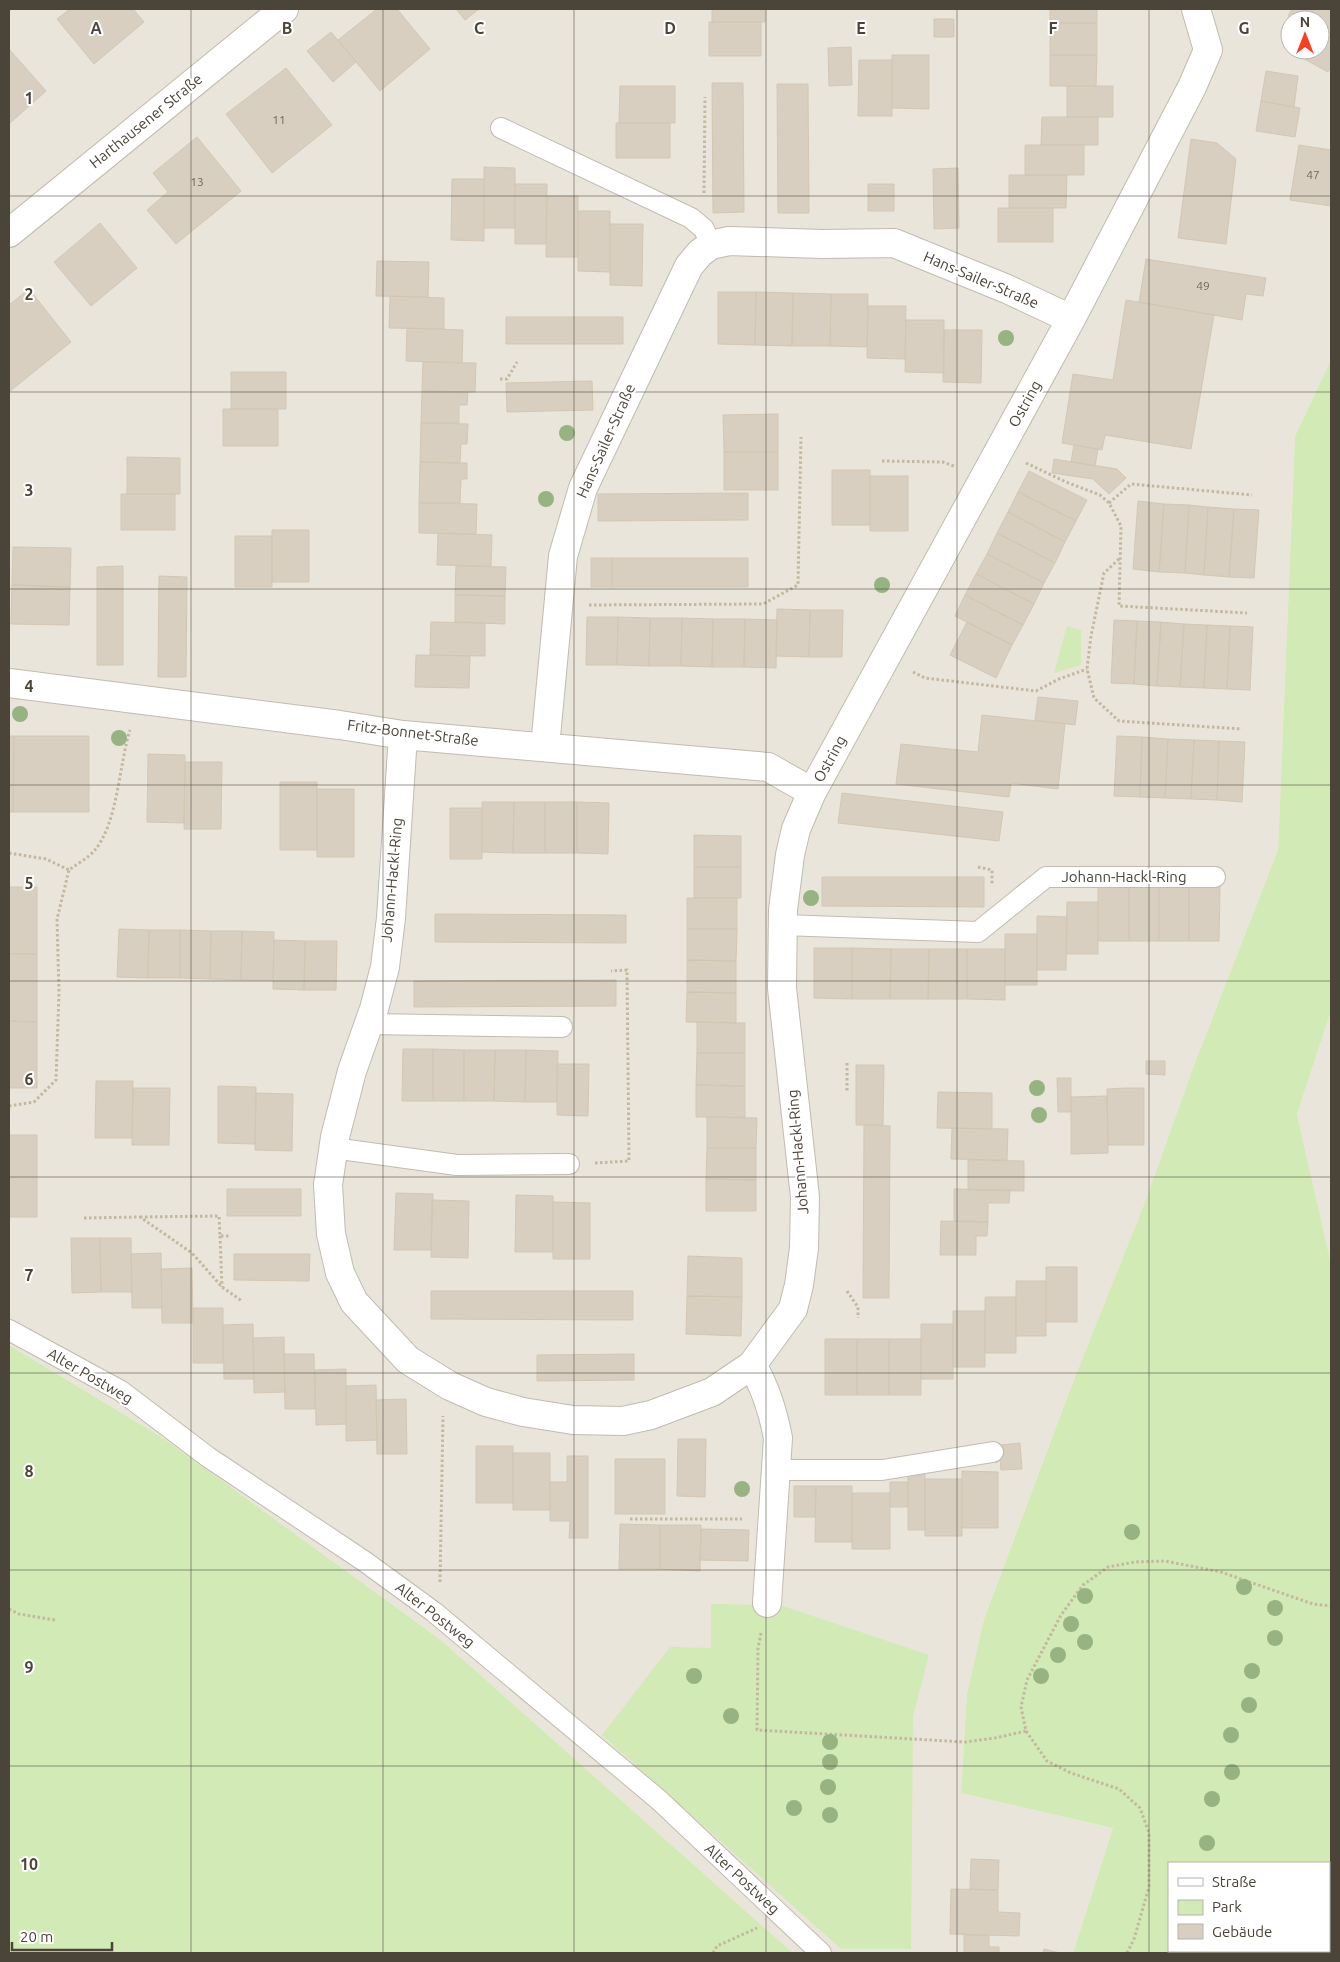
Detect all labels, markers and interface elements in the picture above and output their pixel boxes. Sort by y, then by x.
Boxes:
north arrow [1280,10,1330,60]
text: N [1300,14,1310,30]
text: A [90,19,102,37]
text: B [282,19,292,37]
text: C [474,19,484,37]
text: D [664,19,676,37]
text: E [856,19,866,37]
text: F [1049,19,1058,37]
text: G [1238,19,1250,37]
street label: Harthausener Straße [86,70,205,171]
text: 1 [24,89,34,107]
house number: 11 [272,113,286,126]
house number: 47 [1306,168,1320,181]
house number: 13 [190,175,204,188]
street label: Hans-Sailer-Straße [921,248,1041,311]
house number: 49 [1196,279,1210,292]
text: 2 [24,285,34,303]
street label: Ostring [1005,378,1044,430]
street label: Hans-Sailer-Straße [573,381,638,501]
text: 3 [24,481,34,499]
text: 4 [24,677,34,695]
street label: Fritz-Bonnet-Straße [346,716,480,749]
street label: Ostring [810,733,849,785]
street label: Johann-Hackl-Ring [378,817,405,943]
street label: Johann-Hackl-Ring [1061,868,1187,885]
text: 5 [24,874,34,892]
text: 6 [24,1070,34,1088]
street label: Johann-Hackl-Ring [784,1089,811,1215]
text: 7 [24,1266,34,1284]
street label: Alter Postweg [45,1344,136,1407]
text: 8 [24,1462,34,1480]
street label: Alter Postweg [392,1579,478,1651]
text: 9 [24,1658,34,1676]
street label: Alter Postweg [702,1840,783,1917]
text: 10 [20,1855,38,1873]
legend [1168,1862,1330,1952]
text: Straße [1212,1873,1256,1890]
text: Park [1212,1898,1242,1915]
scale bar [12,1920,112,1952]
text: Gebäude [1212,1923,1272,1940]
text: 20 m [20,1928,53,1945]

